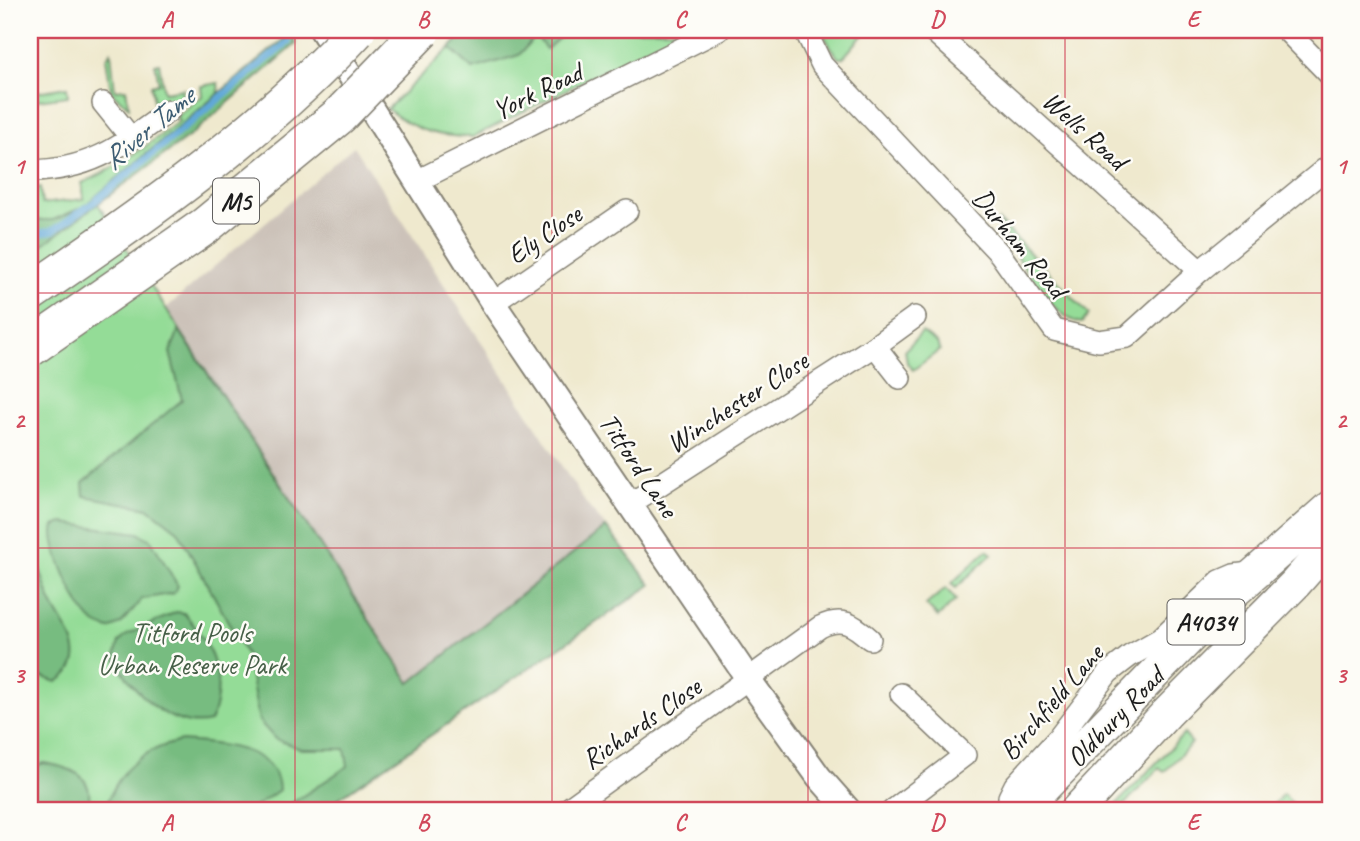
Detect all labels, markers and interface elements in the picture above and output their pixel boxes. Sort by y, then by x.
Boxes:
text: A [161,5,175,34]
text: B [417,5,431,34]
text: C [675,5,689,34]
text: D [930,5,946,34]
text: E [1187,5,1203,34]
street label: York Road [486,53,591,128]
water label: River Tame [94,76,205,178]
street label: Wells Road [1035,83,1138,180]
text: 1 [14,152,27,181]
text: 1 [1336,152,1349,181]
road number: M5 [213,178,259,224]
street label: Durham Road [965,181,1077,308]
street label: Ely Close [500,195,589,272]
street label: Winchester Close [660,342,816,461]
text: 2 [14,406,27,435]
street label: Titford Lane [591,406,688,525]
text: 2 [1336,406,1349,435]
road number: A4034 [1168,600,1244,644]
park label: Titford Pools Urban Reserve Park [98,615,288,682]
street label: Birchfield Lane [991,635,1112,767]
street label: Oldbury Road [1059,657,1174,775]
text: 3 [14,661,27,690]
text: 3 [1336,661,1349,690]
street label: Richards Close [574,668,709,777]
text: A [161,808,175,837]
text: B [417,808,431,837]
text: C [675,808,689,837]
text: D [930,808,946,837]
text: E [1187,808,1203,837]

